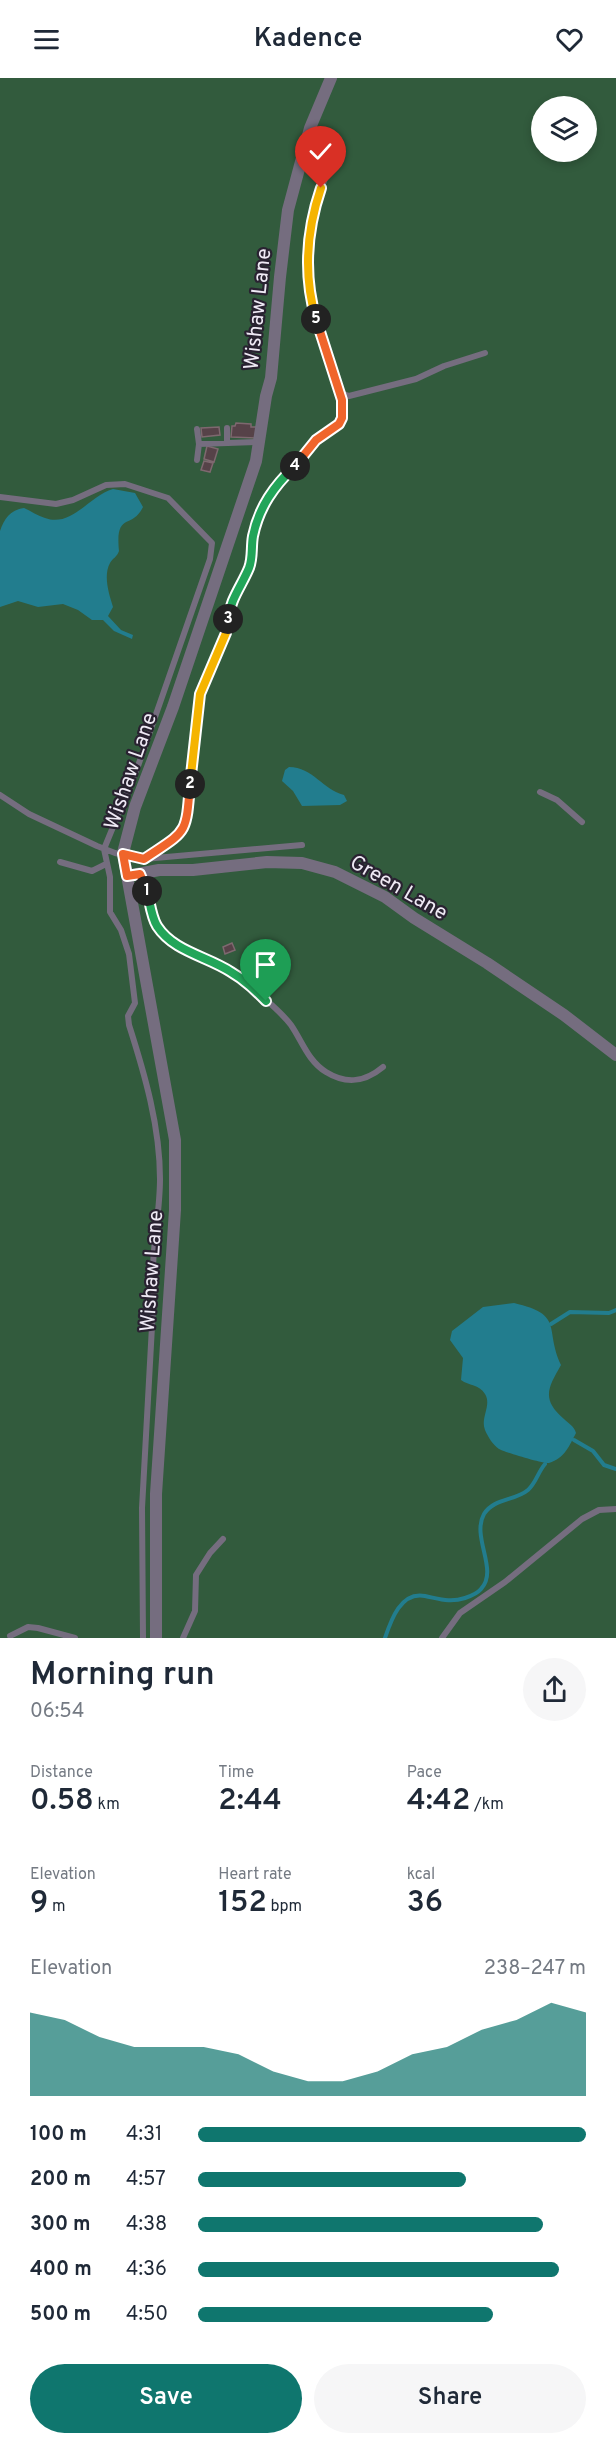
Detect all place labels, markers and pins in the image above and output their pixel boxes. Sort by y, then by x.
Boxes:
pin [295,126,346,188]
pin: 5 [301,304,331,334]
pin: 4 [280,451,310,481]
pin: 3 [213,604,243,634]
pin: 2 [175,769,205,799]
pin: 1 [132,876,162,906]
pin [240,939,291,1001]

